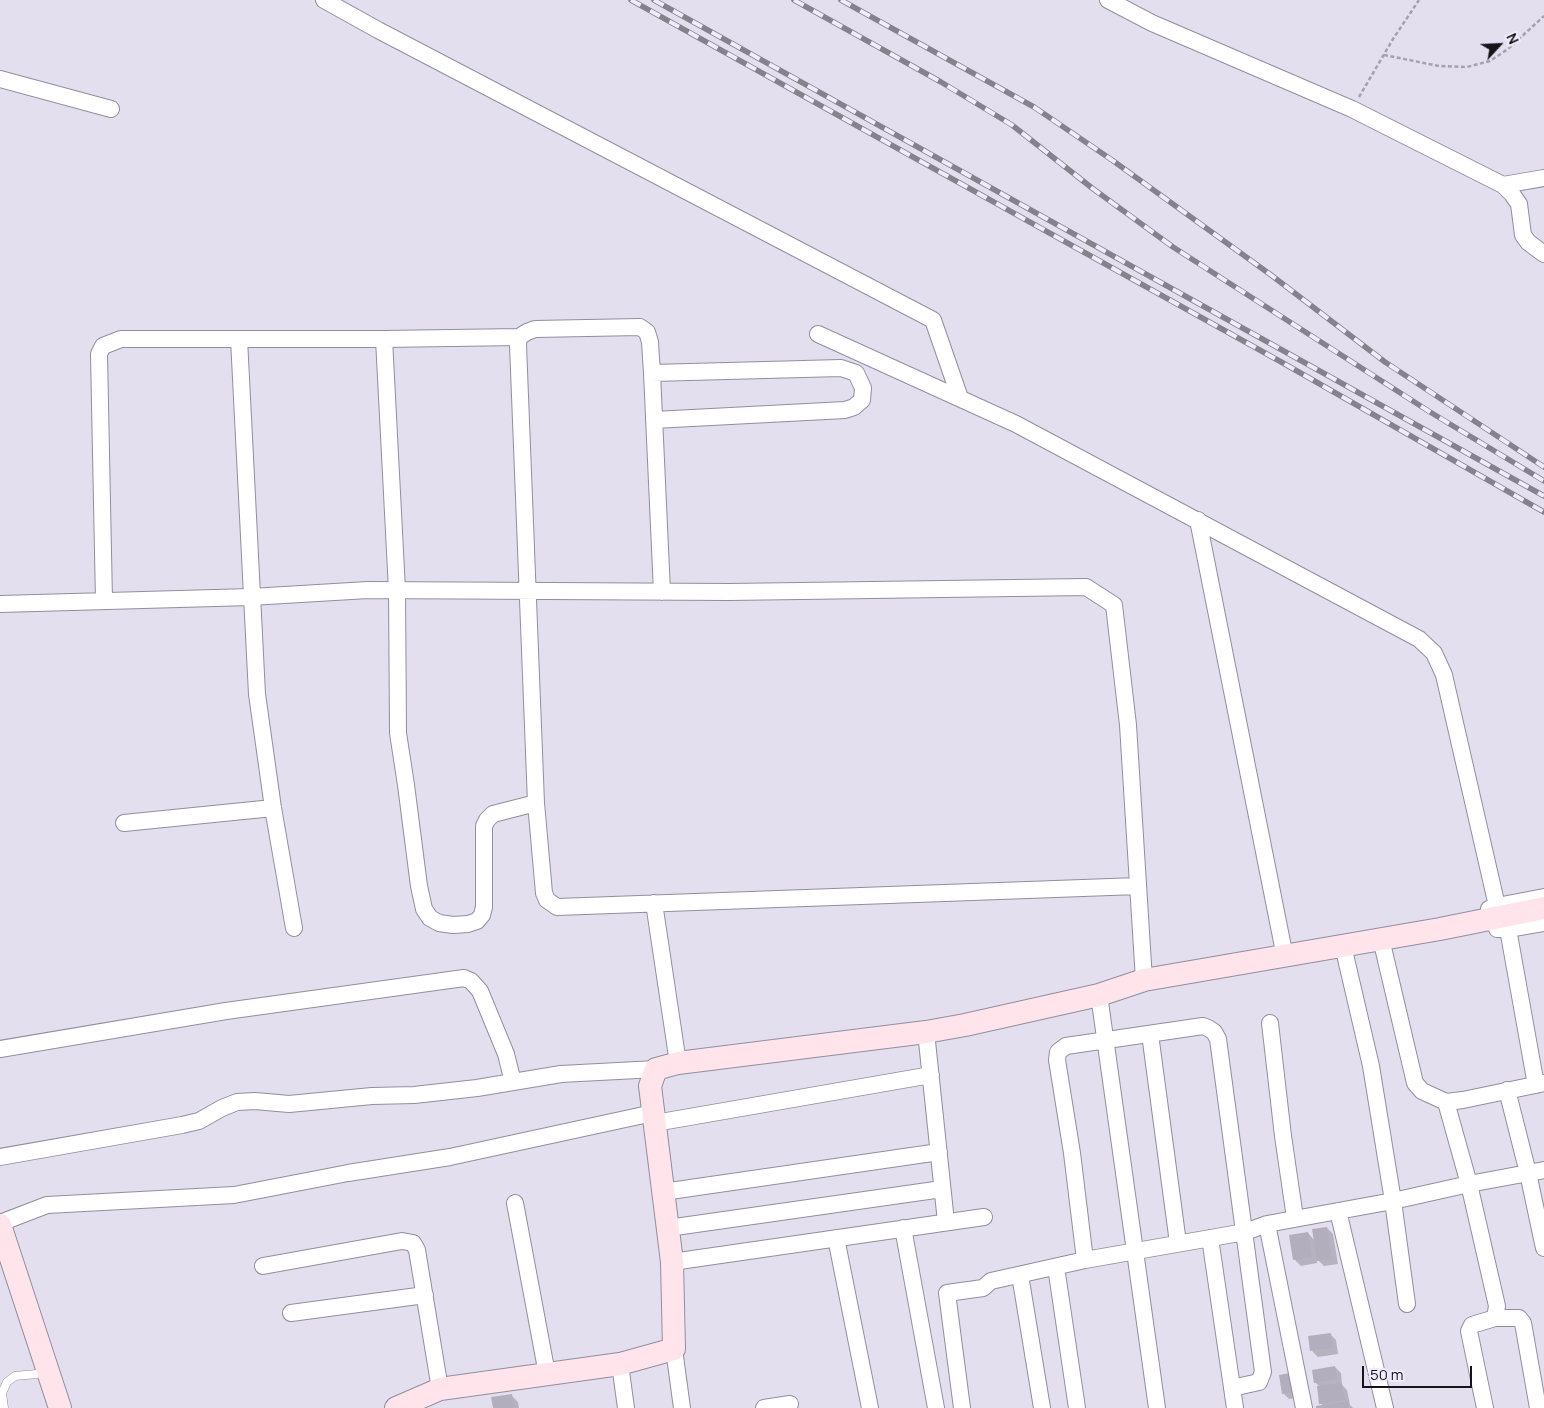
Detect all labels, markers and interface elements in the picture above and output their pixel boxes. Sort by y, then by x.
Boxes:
north arrow [1474,20,1524,70]
text: N [1502,30,1524,47]
scale bar [1364,1356,1474,1388]
text: 50 m [1370,1364,1404,1385]

